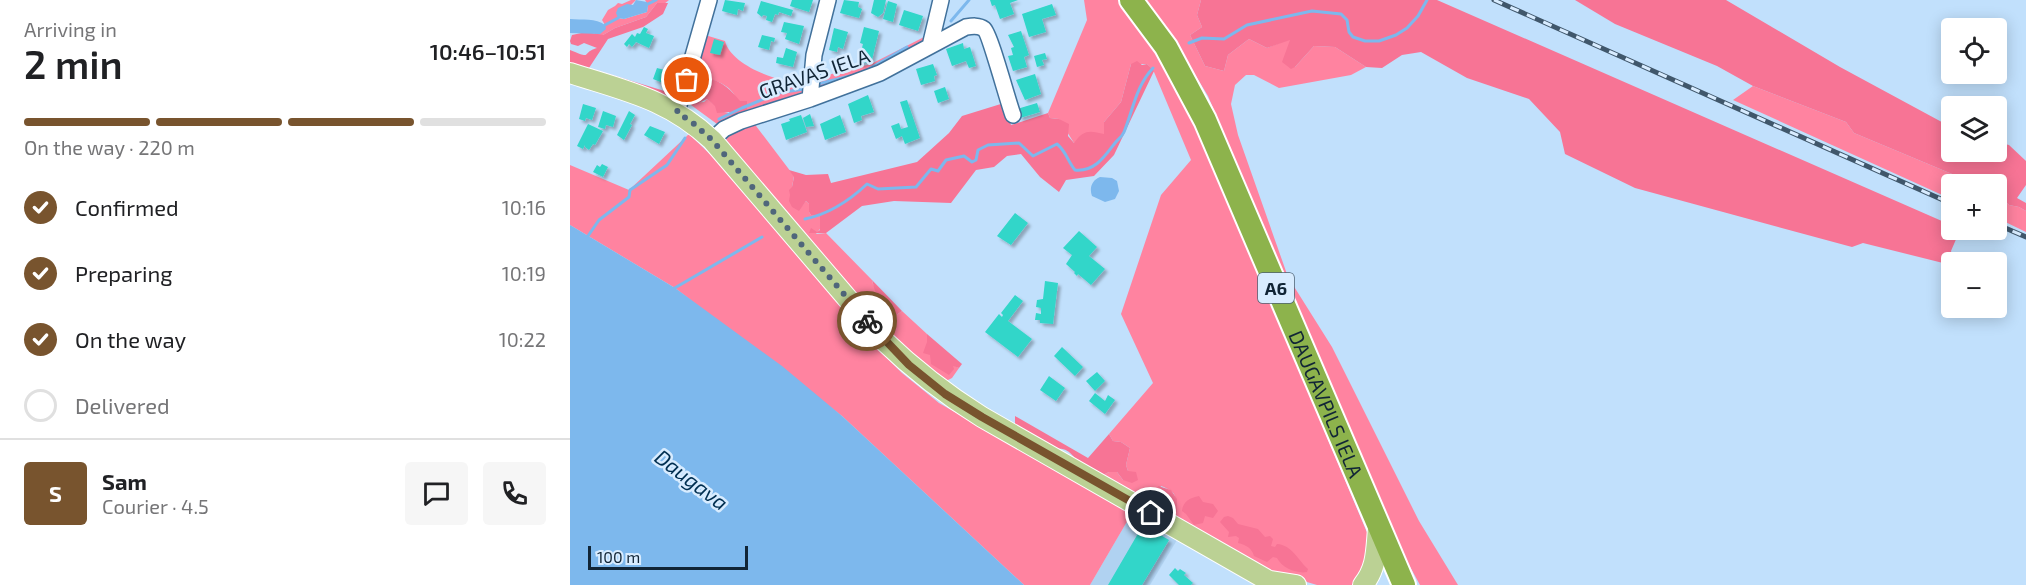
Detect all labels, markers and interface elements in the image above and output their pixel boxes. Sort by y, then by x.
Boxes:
text: Arriving in [24,17,117,41]
map controls [1941,18,2007,318]
button: locate [1941,18,2007,84]
text: 10:46–10:51 [430,38,546,64]
text: 2 min [24,40,123,87]
street label: GRAVAS IELA [756,43,873,103]
pin [661,54,712,105]
icon: bag [670,63,703,96]
button: layers [1941,96,2007,162]
text: On the way · 220 m [24,135,195,159]
button: + [1941,174,2007,240]
icon: check [24,191,57,224]
text: Confirmed [75,194,179,220]
text: 10:16 [502,195,546,219]
button: − [1941,252,2007,318]
icon: check [24,257,57,290]
text: Preparing [75,260,173,286]
text: 10:19 [502,261,546,285]
road number: A6 [1258,273,1294,303]
courier [837,291,897,351]
icon: bike [851,305,884,338]
icon: check [24,323,57,356]
text: On the way [75,326,186,352]
text: 10:22 [499,327,546,351]
street label: DAUGAVPILS IELA [1284,327,1369,481]
text: Delivered [75,392,170,418]
water label: Daugava [650,443,734,515]
button: chat [405,462,468,525]
button: phone [483,462,546,525]
text: Sam [102,468,147,494]
text: S [49,480,62,506]
pin [1125,487,1176,538]
text: Courier · 4.5 [102,494,209,518]
icon: home [1134,496,1167,529]
scale bar [588,543,748,570]
text: 100 m [597,547,640,566]

